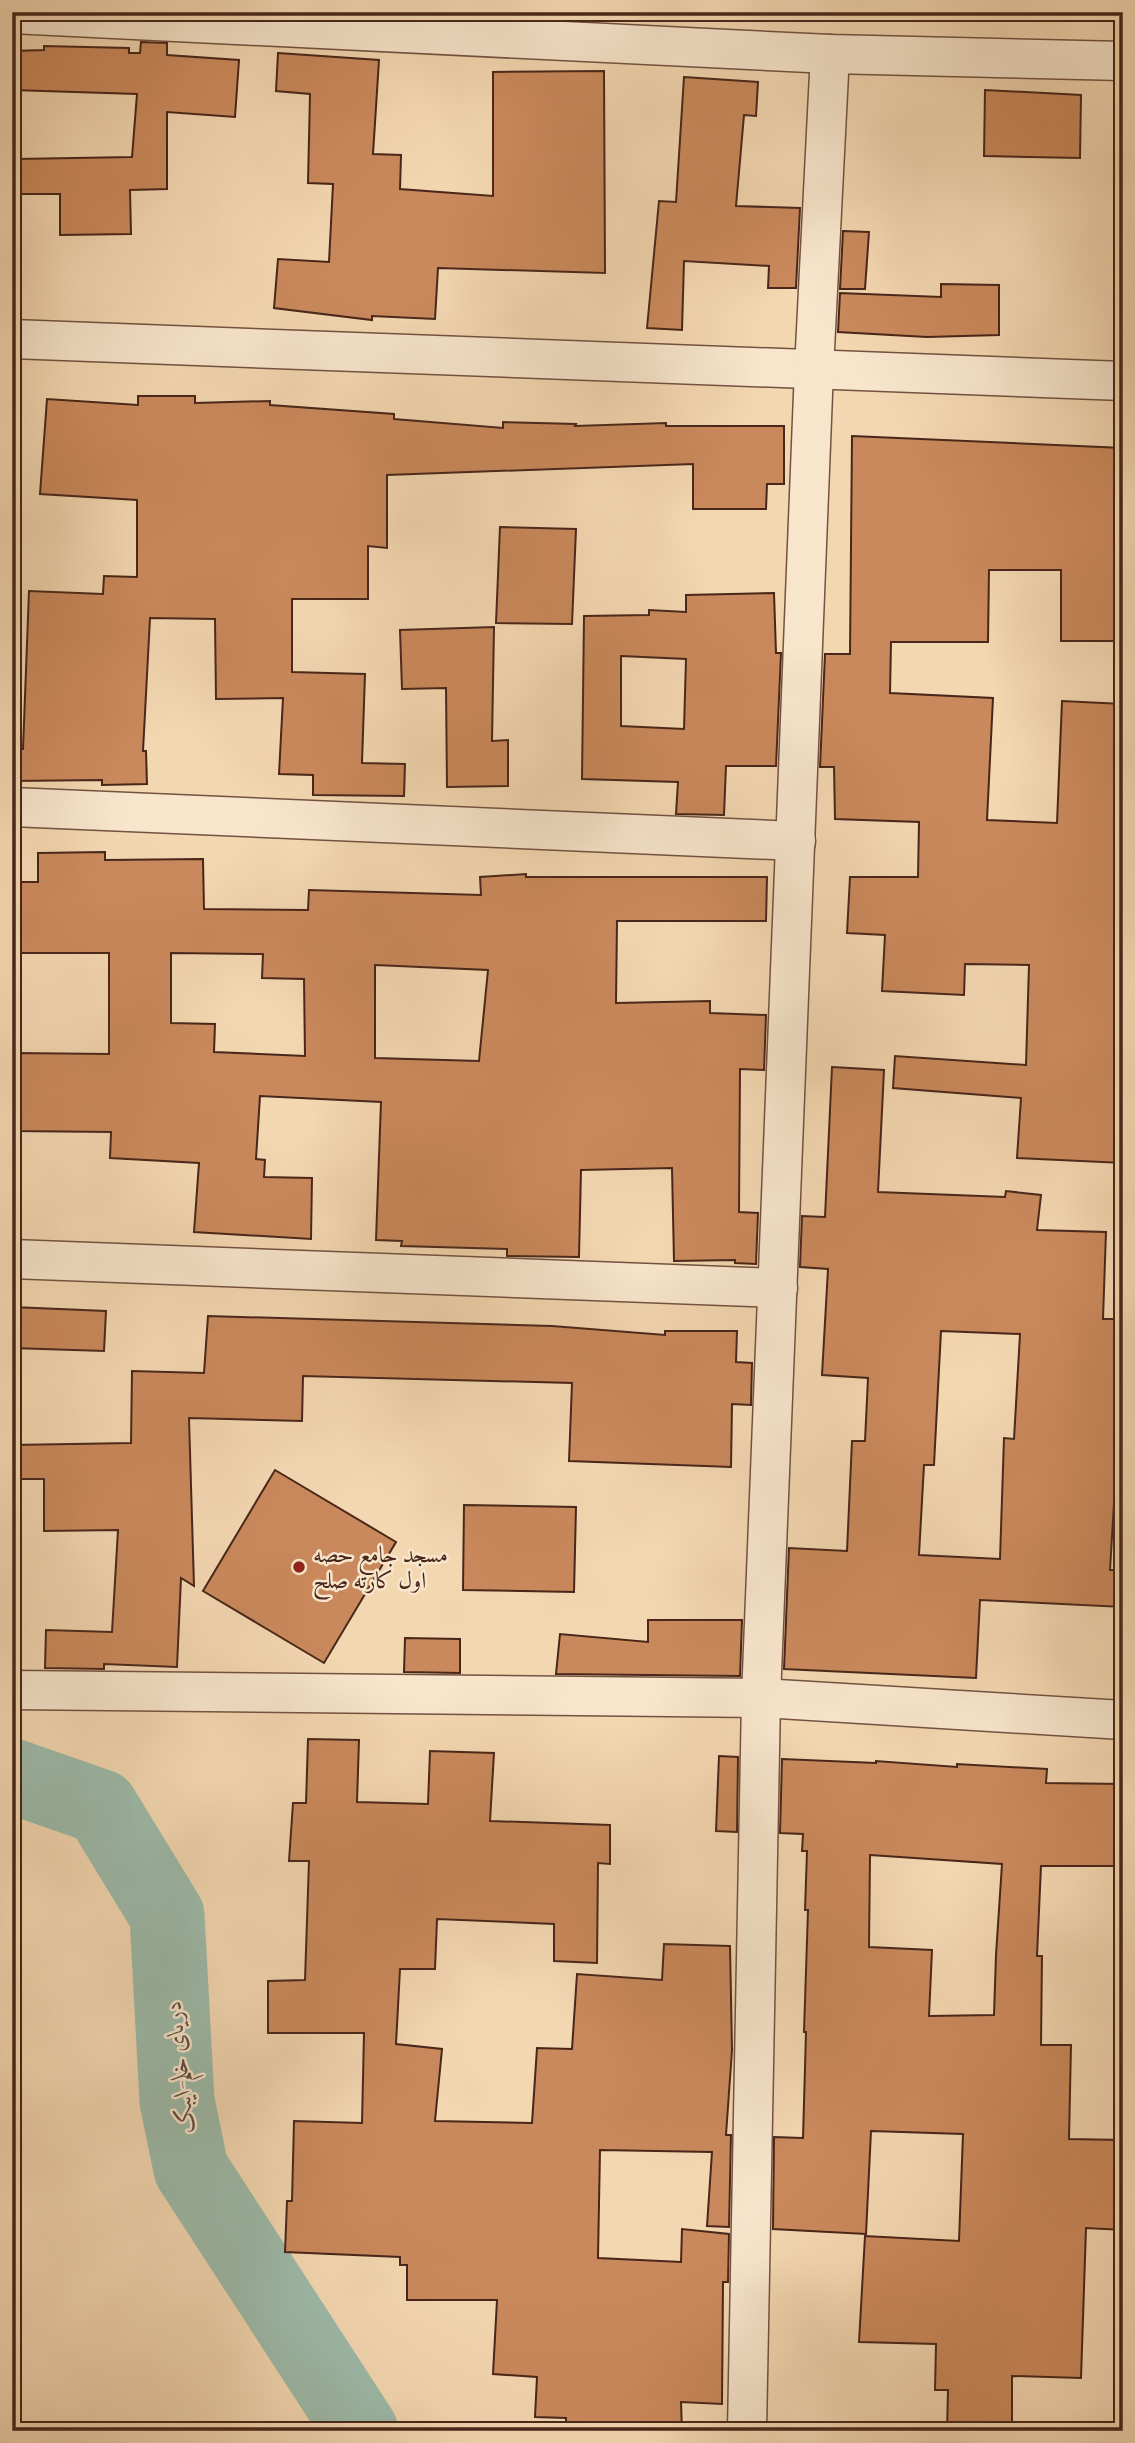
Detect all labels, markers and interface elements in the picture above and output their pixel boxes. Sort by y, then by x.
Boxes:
place label: مسجد جامع حصه اول کارته صلح [313,1541,448,1601]
marker: مسجد جامع حصه اول کارته صلح [291,1559,307,1575]
water label: دریای خلم-ایبک [158,1998,210,2135]

